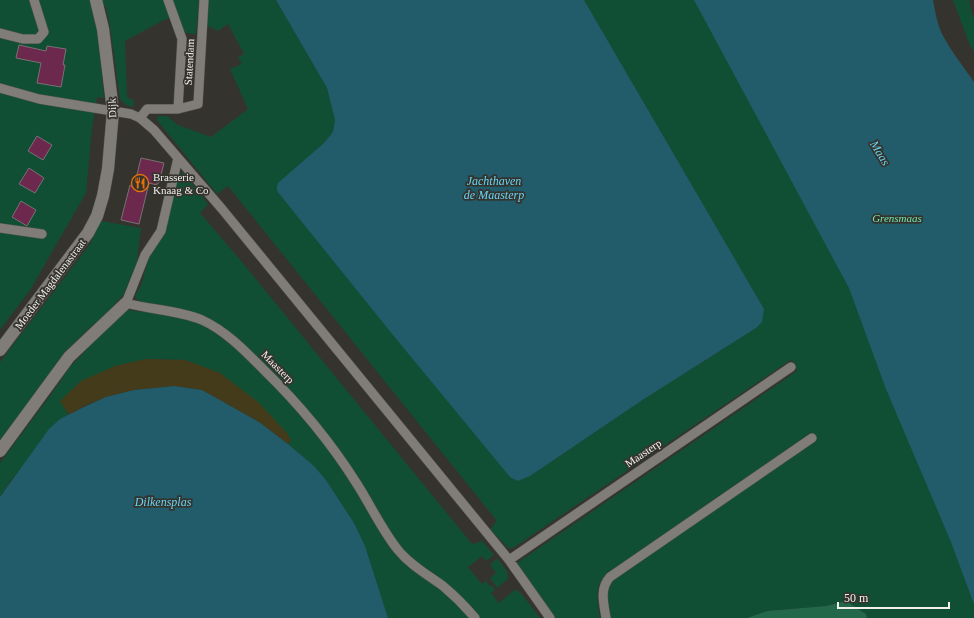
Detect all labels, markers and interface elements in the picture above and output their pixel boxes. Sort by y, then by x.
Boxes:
street label: Statendam [182,38,196,86]
street label: Dijk [106,98,118,118]
water label: Maas [867,137,893,168]
place label: Brasserie Knaag & Co [153,171,209,196]
restaurant icon: Brasserie Knaag & Co [130,173,150,193]
water label: Jachthaven de Maasterp [464,174,524,202]
park label: Grensmaas [872,212,922,224]
street label: Moeder Magdalenastraat [12,237,88,331]
street label: Maasterp [259,348,297,386]
street label: Maasterp [623,436,664,469]
water label: Dilkensplas [134,495,192,509]
scale bar [838,584,949,610]
text: 50 m [844,591,869,605]

